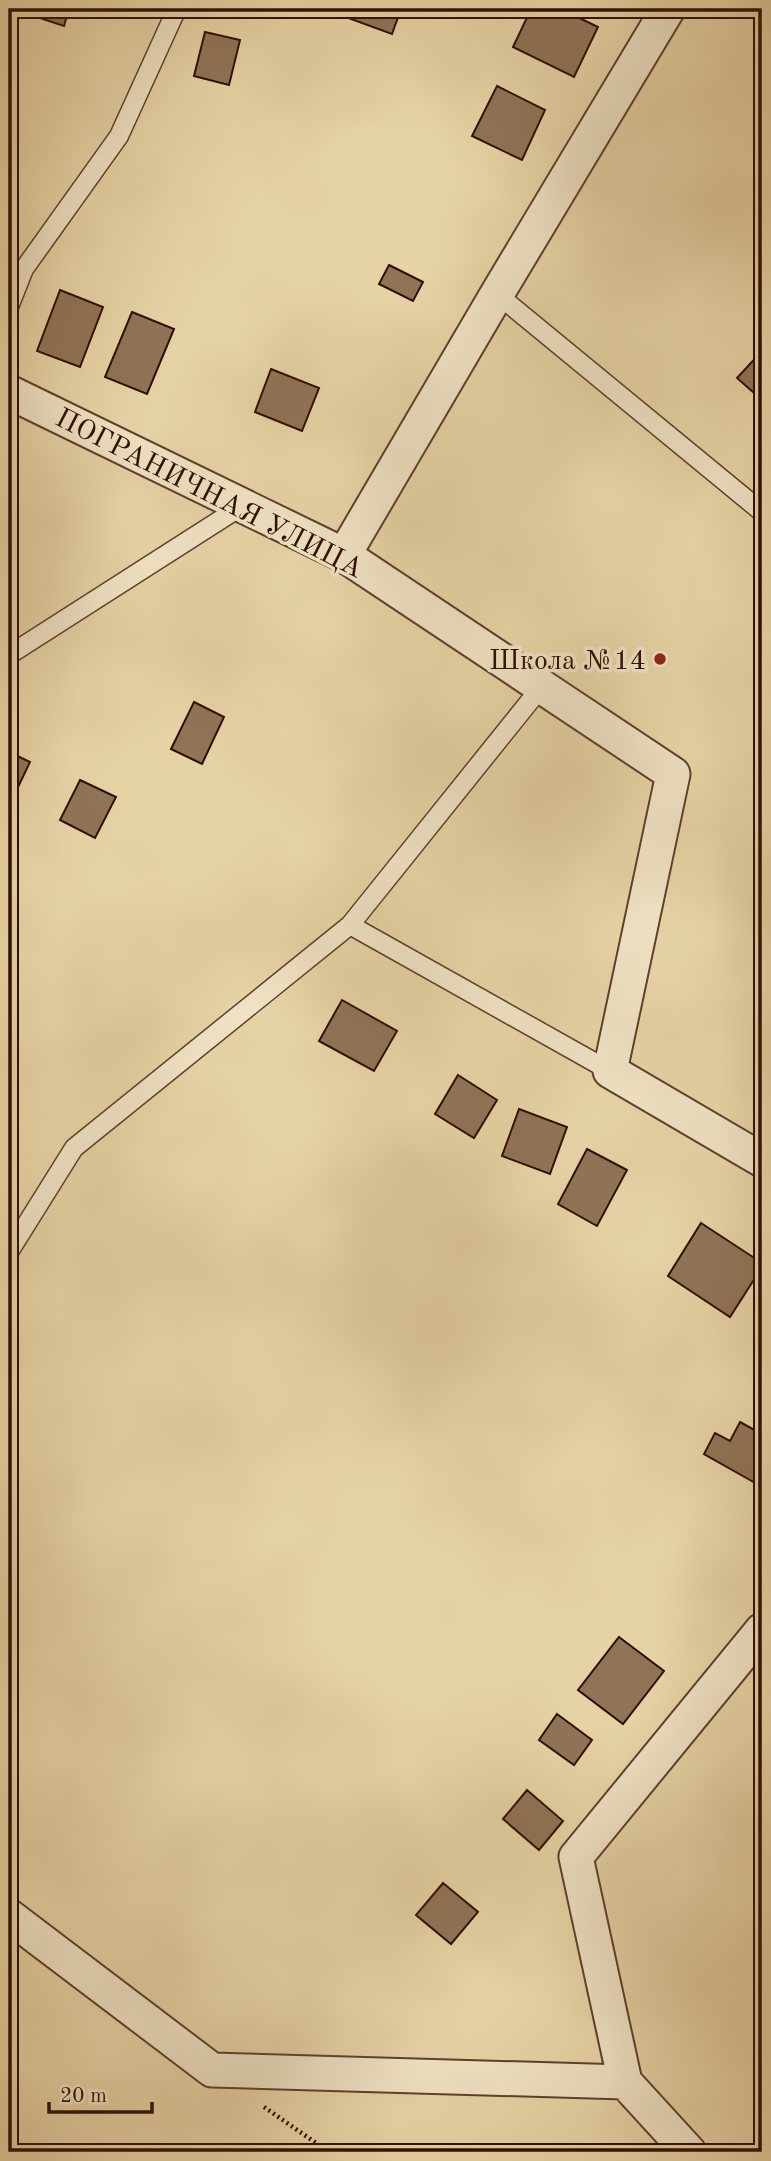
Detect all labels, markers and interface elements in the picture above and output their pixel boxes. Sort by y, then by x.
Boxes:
street label: ПОГРАНИЧНАЯ УЛИЦА [50,405,367,585]
place label: Школа №14 [489,648,646,676]
marker: Школа №14 [652,651,668,667]
scale bar [49,2070,152,2114]
text: 20 m [60,2086,107,2107]

